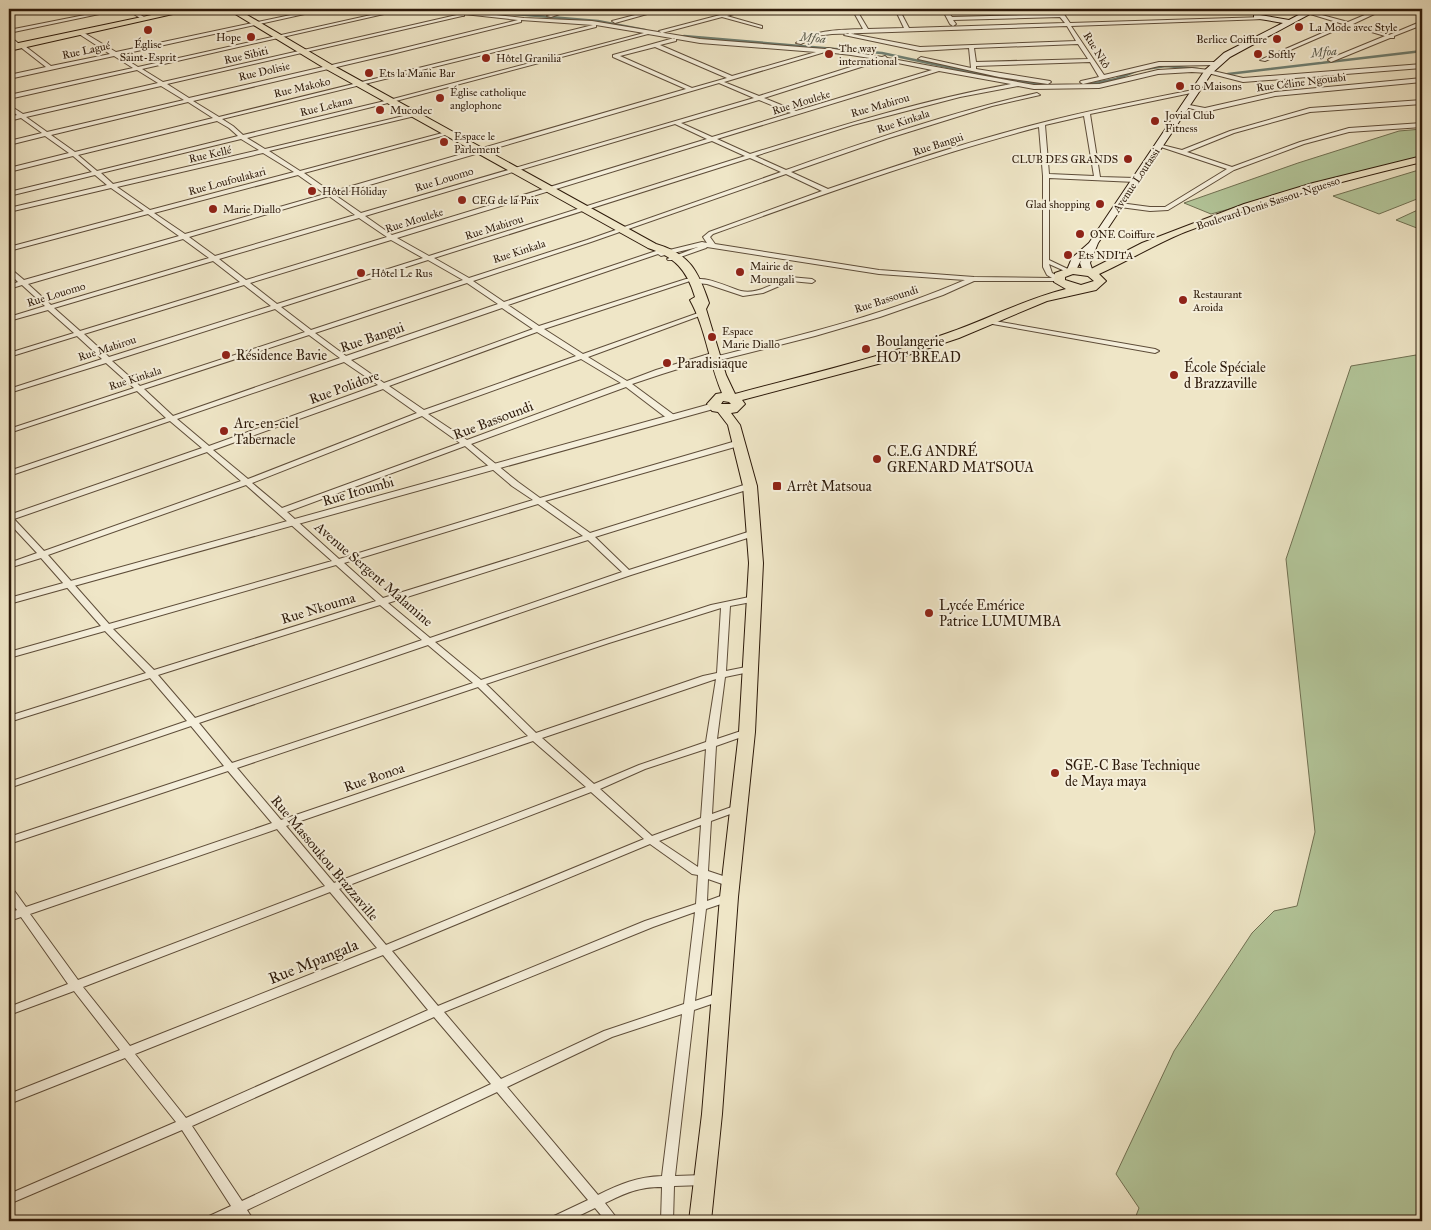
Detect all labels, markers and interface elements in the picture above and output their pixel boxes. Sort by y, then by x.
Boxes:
marker: La Mode avec Style [1293,21,1305,33]
place label: La Mode avec Style [1309,21,1398,34]
marker: Église Saint-Esprit [142,24,154,36]
water label: Mfoa [799,30,827,46]
street label: Rue Nkô [1080,30,1113,71]
place label: Hope [216,31,241,44]
marker: Hope [245,31,257,43]
place label: Berlice Coiffure [1196,33,1267,46]
marker: Berlice Coiffure [1271,33,1283,45]
place label: Église Saint-Esprit [120,37,176,64]
street label: Rue Lagué [61,39,112,62]
place label: The way international [839,42,897,68]
street label: Rue Sibiti [223,44,269,67]
water label: Mfoa [1309,44,1338,60]
marker: The way international [823,48,835,60]
marker: Softly [1252,48,1264,60]
place label: Softly [1268,48,1296,61]
marker: Hôtel Granilia [480,52,492,64]
place label: Hôtel Granilia [496,52,562,65]
street label: Rue Dolisie [237,59,291,84]
marker: Ets la Manie Bar [363,67,375,79]
place label: Ets la Manie Bar [379,67,456,80]
street label: Rue Céline Ngouabi [1255,71,1347,94]
street label: Rue Makoko [273,75,332,100]
marker: 10 Maisons [1174,80,1186,92]
place label: 10 Maisons [1190,80,1242,93]
place label: Église catholique anglophone [450,85,527,112]
street label: Rue Mouleke [770,87,832,117]
street label: Rue Mabirou [849,91,911,120]
marker: Église catholique anglophone [434,92,446,104]
street label: Rue Lekana [299,94,354,119]
marker: Mucodec [374,104,386,116]
place label: Mucodec [390,104,432,117]
street label: Rue Kinkala [875,107,931,136]
place label: Jovial Club Fitness [1164,109,1215,135]
marker: Jovial Club Fitness [1149,115,1161,127]
place label: Espace le Parlement [454,130,500,156]
street label: Rue Bangui [911,130,965,159]
marker: Espace le Parlement [438,136,450,148]
street label: Rue Kellé [188,143,233,166]
street label: Avenue Loutassi [1110,146,1163,216]
place label: CLUB DES GRANDS [1012,153,1118,166]
marker: CLUB DES GRANDS [1122,153,1134,165]
street label: Rue Louomo [413,164,475,195]
street label: Rue Loufoulakari [187,165,267,198]
street label: Boulevard Denis Sassou-Nguesso [1195,174,1342,233]
marker: Hôtel Holiday [306,185,318,197]
place label: Hôtel Holiday [322,185,388,198]
marker: CEG de la Paix [456,194,468,206]
place label: CEG de la Paix [472,194,539,207]
place label: Glad shopping [1026,198,1091,211]
marker: Glad shopping [1094,198,1106,210]
marker: Marie Diallo [207,203,219,215]
place label: Marie Diallo [223,203,281,216]
street label: Rue Mouleke [383,205,445,235]
street label: Rue Mabirou [463,212,525,243]
marker: ONE Coiffure [1074,228,1086,240]
place label: ONE Coiffure [1090,228,1155,241]
street label: Rue Kinkala [491,237,547,266]
marker: Ets NDITA [1062,249,1074,261]
place label: Ets NDITA [1078,249,1134,262]
place label: Mairie de Moungali [750,260,794,286]
marker: Mairie de Moungali [734,266,746,278]
marker: Hôtel Le Rus [355,267,367,279]
place label: Hôtel Le Rus [371,267,432,280]
street label: Rue Louomo [25,279,87,310]
street label: Rue Bassoundi [853,283,920,316]
place label: Restaurant Aroida [1192,288,1242,314]
marker: Restaurant Aroida [1177,294,1189,306]
street label: Rue Bangui [338,319,407,356]
place label: Espace Marie Diallo [722,325,780,351]
marker: Espace Marie Diallo [706,331,718,343]
street label: Rue Mabirou [76,333,138,364]
place label: Boulangerie HOT BREAD [876,333,961,366]
marker: Boulangerie HOT BREAD [860,343,872,355]
place label: Résidence Bavie [236,347,327,364]
marker: Résidence Bavie [220,349,232,361]
place label: Paradisiaque [677,355,748,373]
marker: Paradisiaque [661,357,673,369]
place label: École Spéciale d Brazzaville [1184,357,1266,392]
street label: Rue Kinkala [107,364,163,393]
street label: Rue Polidore [307,367,382,408]
marker: École Spéciale d Brazzaville [1168,369,1180,381]
street label: Rue Bassoundi [451,397,536,444]
place label: Arc-en-ciel Tabernacle [233,415,299,448]
marker: Arc-en-ciel Tabernacle [218,425,230,437]
place label: C.E.G ANDRÉ GRENARD MATSOUA [887,441,1034,476]
marker: C.E.G ANDRÉ GRENARD MATSOUA [871,453,883,465]
street label: Rue Itoumbi [320,473,396,510]
place label: Arrêt Matsoua [786,478,872,495]
marker: Arrêt Matsoua [771,480,783,492]
street label: Avenue Sergent Malamine [310,518,436,630]
street label: Rue Nkouma [279,589,357,628]
place label: Lycée Emérice Patrice LUMUMBA [939,597,1062,630]
marker: Lycée Emérice Patrice LUMUMBA [923,607,935,619]
place label: SGE-C Base Technique de Maya maya [1065,757,1200,790]
street label: Rue Bonoa [342,759,407,796]
marker: SGE-C Base Technique de Maya maya [1049,767,1061,779]
street label: Rue Massoukou Brazzaville [267,792,382,925]
street label: Rue Mpangala [266,935,361,989]

